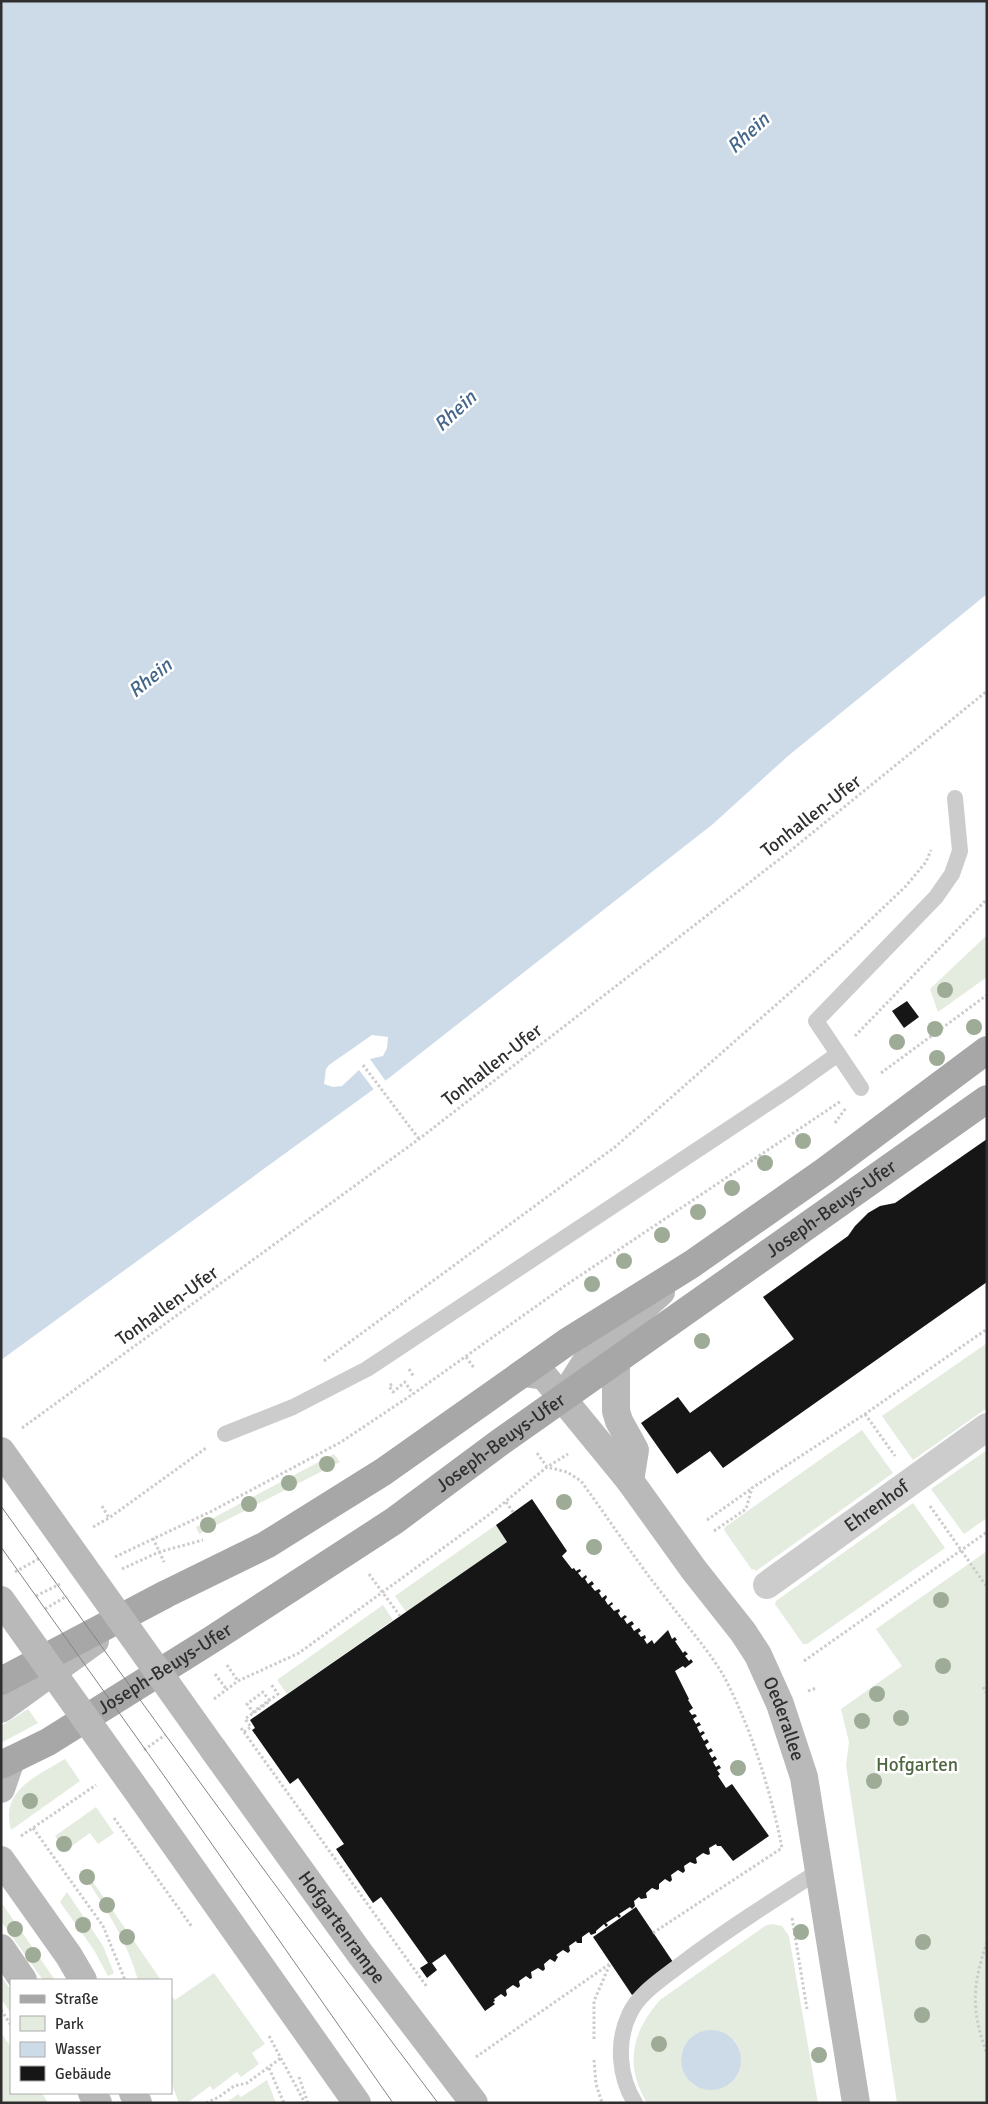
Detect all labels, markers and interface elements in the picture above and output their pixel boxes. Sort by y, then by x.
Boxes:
water label: Rhein [721,106,775,159]
water label: Rhein [428,384,482,437]
water label: Rhein [123,652,178,703]
street label: Tonhallen-Ufer [756,769,866,863]
street label: Tonhallen-Ufer [437,1018,547,1112]
street label: Joseph-Beuys-Ufer [761,1155,901,1263]
street label: Tonhallen-Ufer [111,1261,223,1351]
street label: Joseph-Beuys-Ufer [431,1388,570,1498]
street label: Ehrenhof [840,1474,915,1538]
street label: Joseph-Beuys-Ufer [93,1618,236,1720]
street label: Oederallee [757,1673,810,1764]
park label: Hofgarten [876,1753,958,1777]
street label: Hofgartenrampe [293,1866,391,1989]
legend [10,1979,172,2094]
text: Straße [55,1990,99,2008]
text: Park [55,2015,84,2033]
text: Wasser [55,2040,101,2058]
text: Gebäude [55,2065,111,2083]

